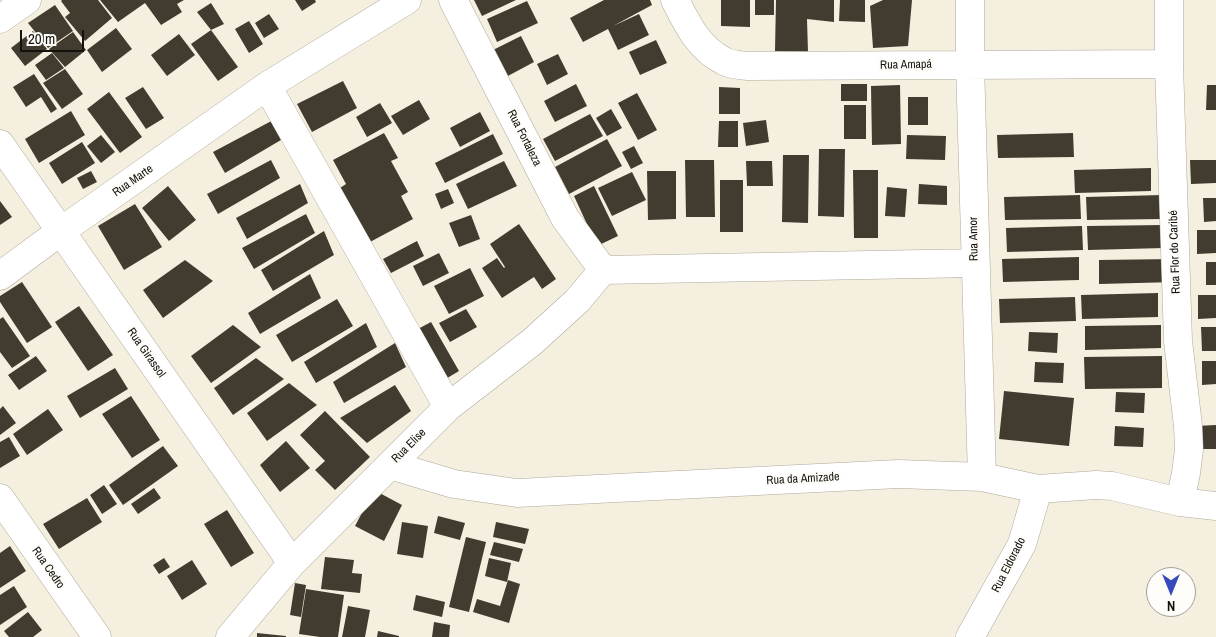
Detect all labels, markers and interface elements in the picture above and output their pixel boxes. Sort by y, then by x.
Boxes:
scale bar [22,20,86,52]
text: 20 m [28,28,55,49]
street label: Rua Amapá [880,57,932,73]
street label: Rua Fortaleza [504,107,544,169]
street label: Rua Marte [110,162,156,200]
street label: Rua Flor do Caribé [1166,210,1184,294]
street label: Rua Amor [966,217,982,261]
street label: Rua Girassol [124,325,168,381]
street label: Rua Elise [389,426,429,466]
street label: Rua da Amizade [766,470,840,488]
street label: Rua Eldorado [989,535,1029,595]
street label: Rua Cedro [28,544,68,592]
north arrow [1146,567,1196,617]
text: N [1167,597,1175,615]

